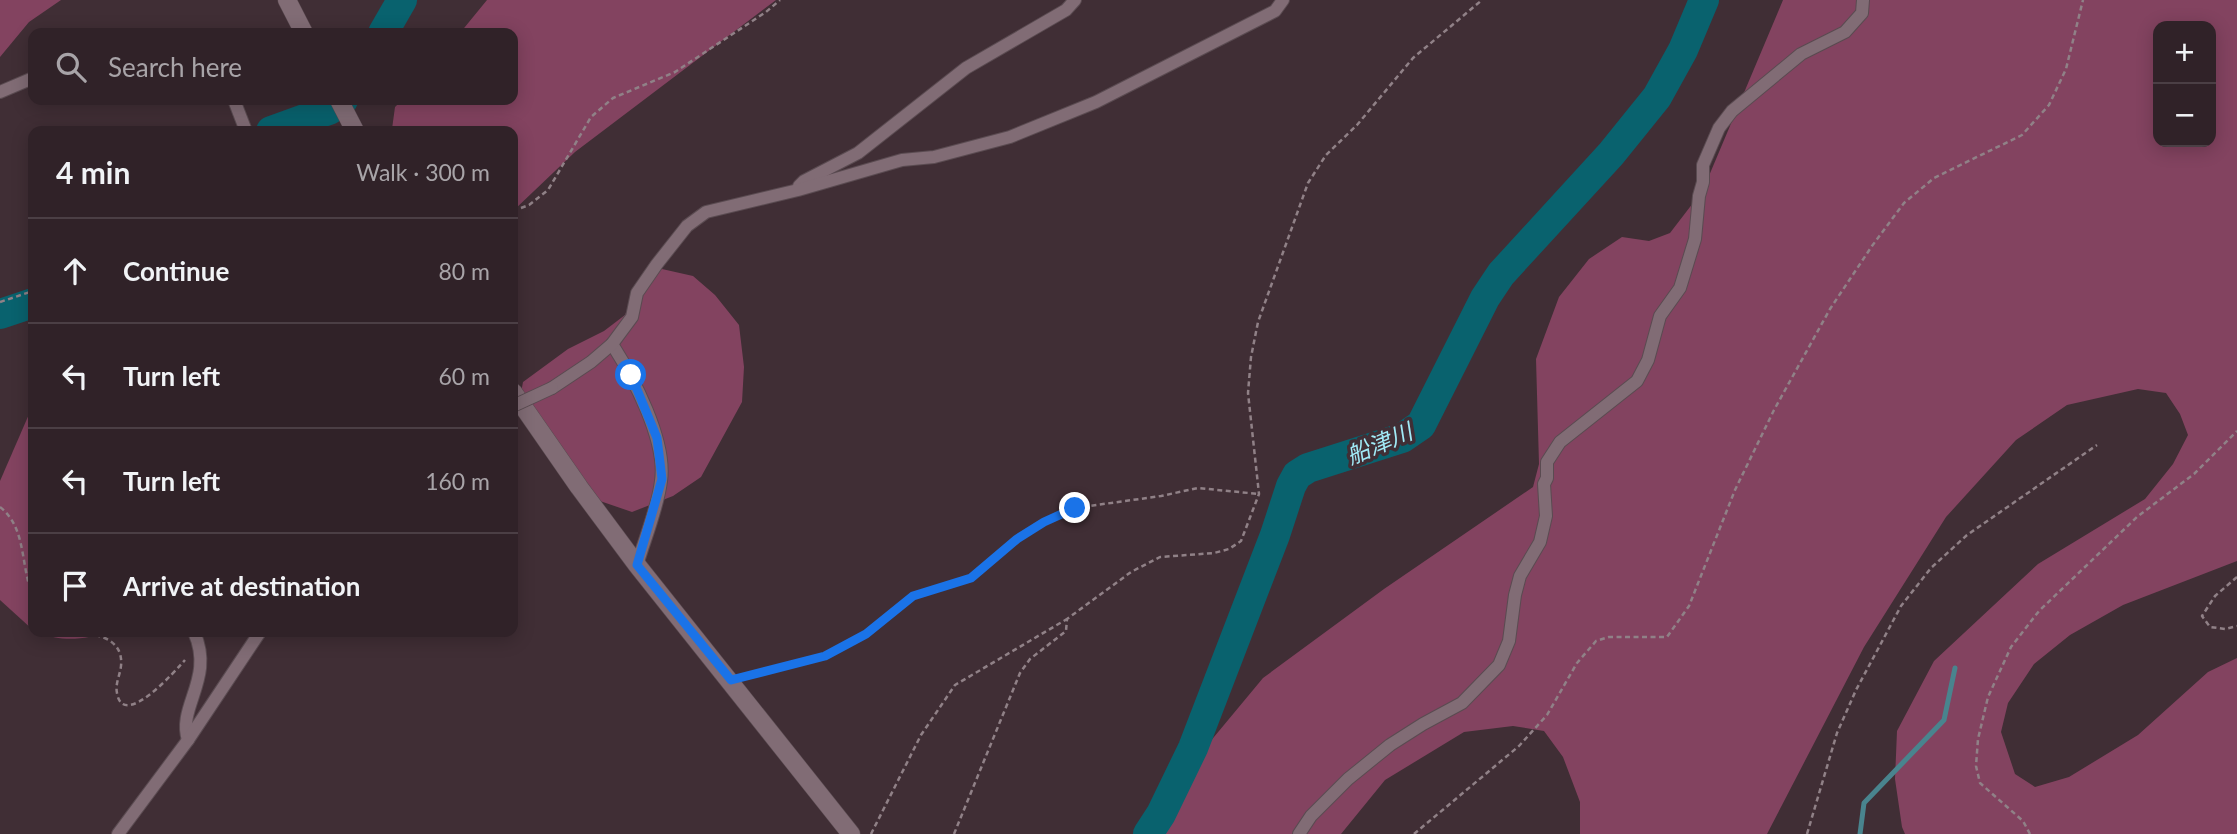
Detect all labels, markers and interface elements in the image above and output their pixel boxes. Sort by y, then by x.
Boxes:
map controls [2153,21,2216,147]
button: + [2153,21,2216,84]
search box [28,28,518,105]
icon: search [52,48,90,86]
text: Search here [108,51,242,83]
button: − [2153,84,2216,147]
text: 4 min [56,154,130,190]
text: Walk · 300 m [356,158,490,186]
icon: ahead [56,252,94,290]
text: Continue [123,255,229,287]
text: 80 m [439,257,490,285]
icon: left [56,357,94,395]
route start [615,359,646,390]
text: Turn left [123,360,220,392]
text: 60 m [439,362,490,390]
water label: 船津川 [1342,415,1419,469]
icon: left [56,462,94,500]
text: Turn left [123,465,220,497]
text: 160 m [425,467,490,495]
route end [1059,492,1090,523]
icon: arrive [56,567,94,605]
text: Arrive at destination [123,570,360,602]

